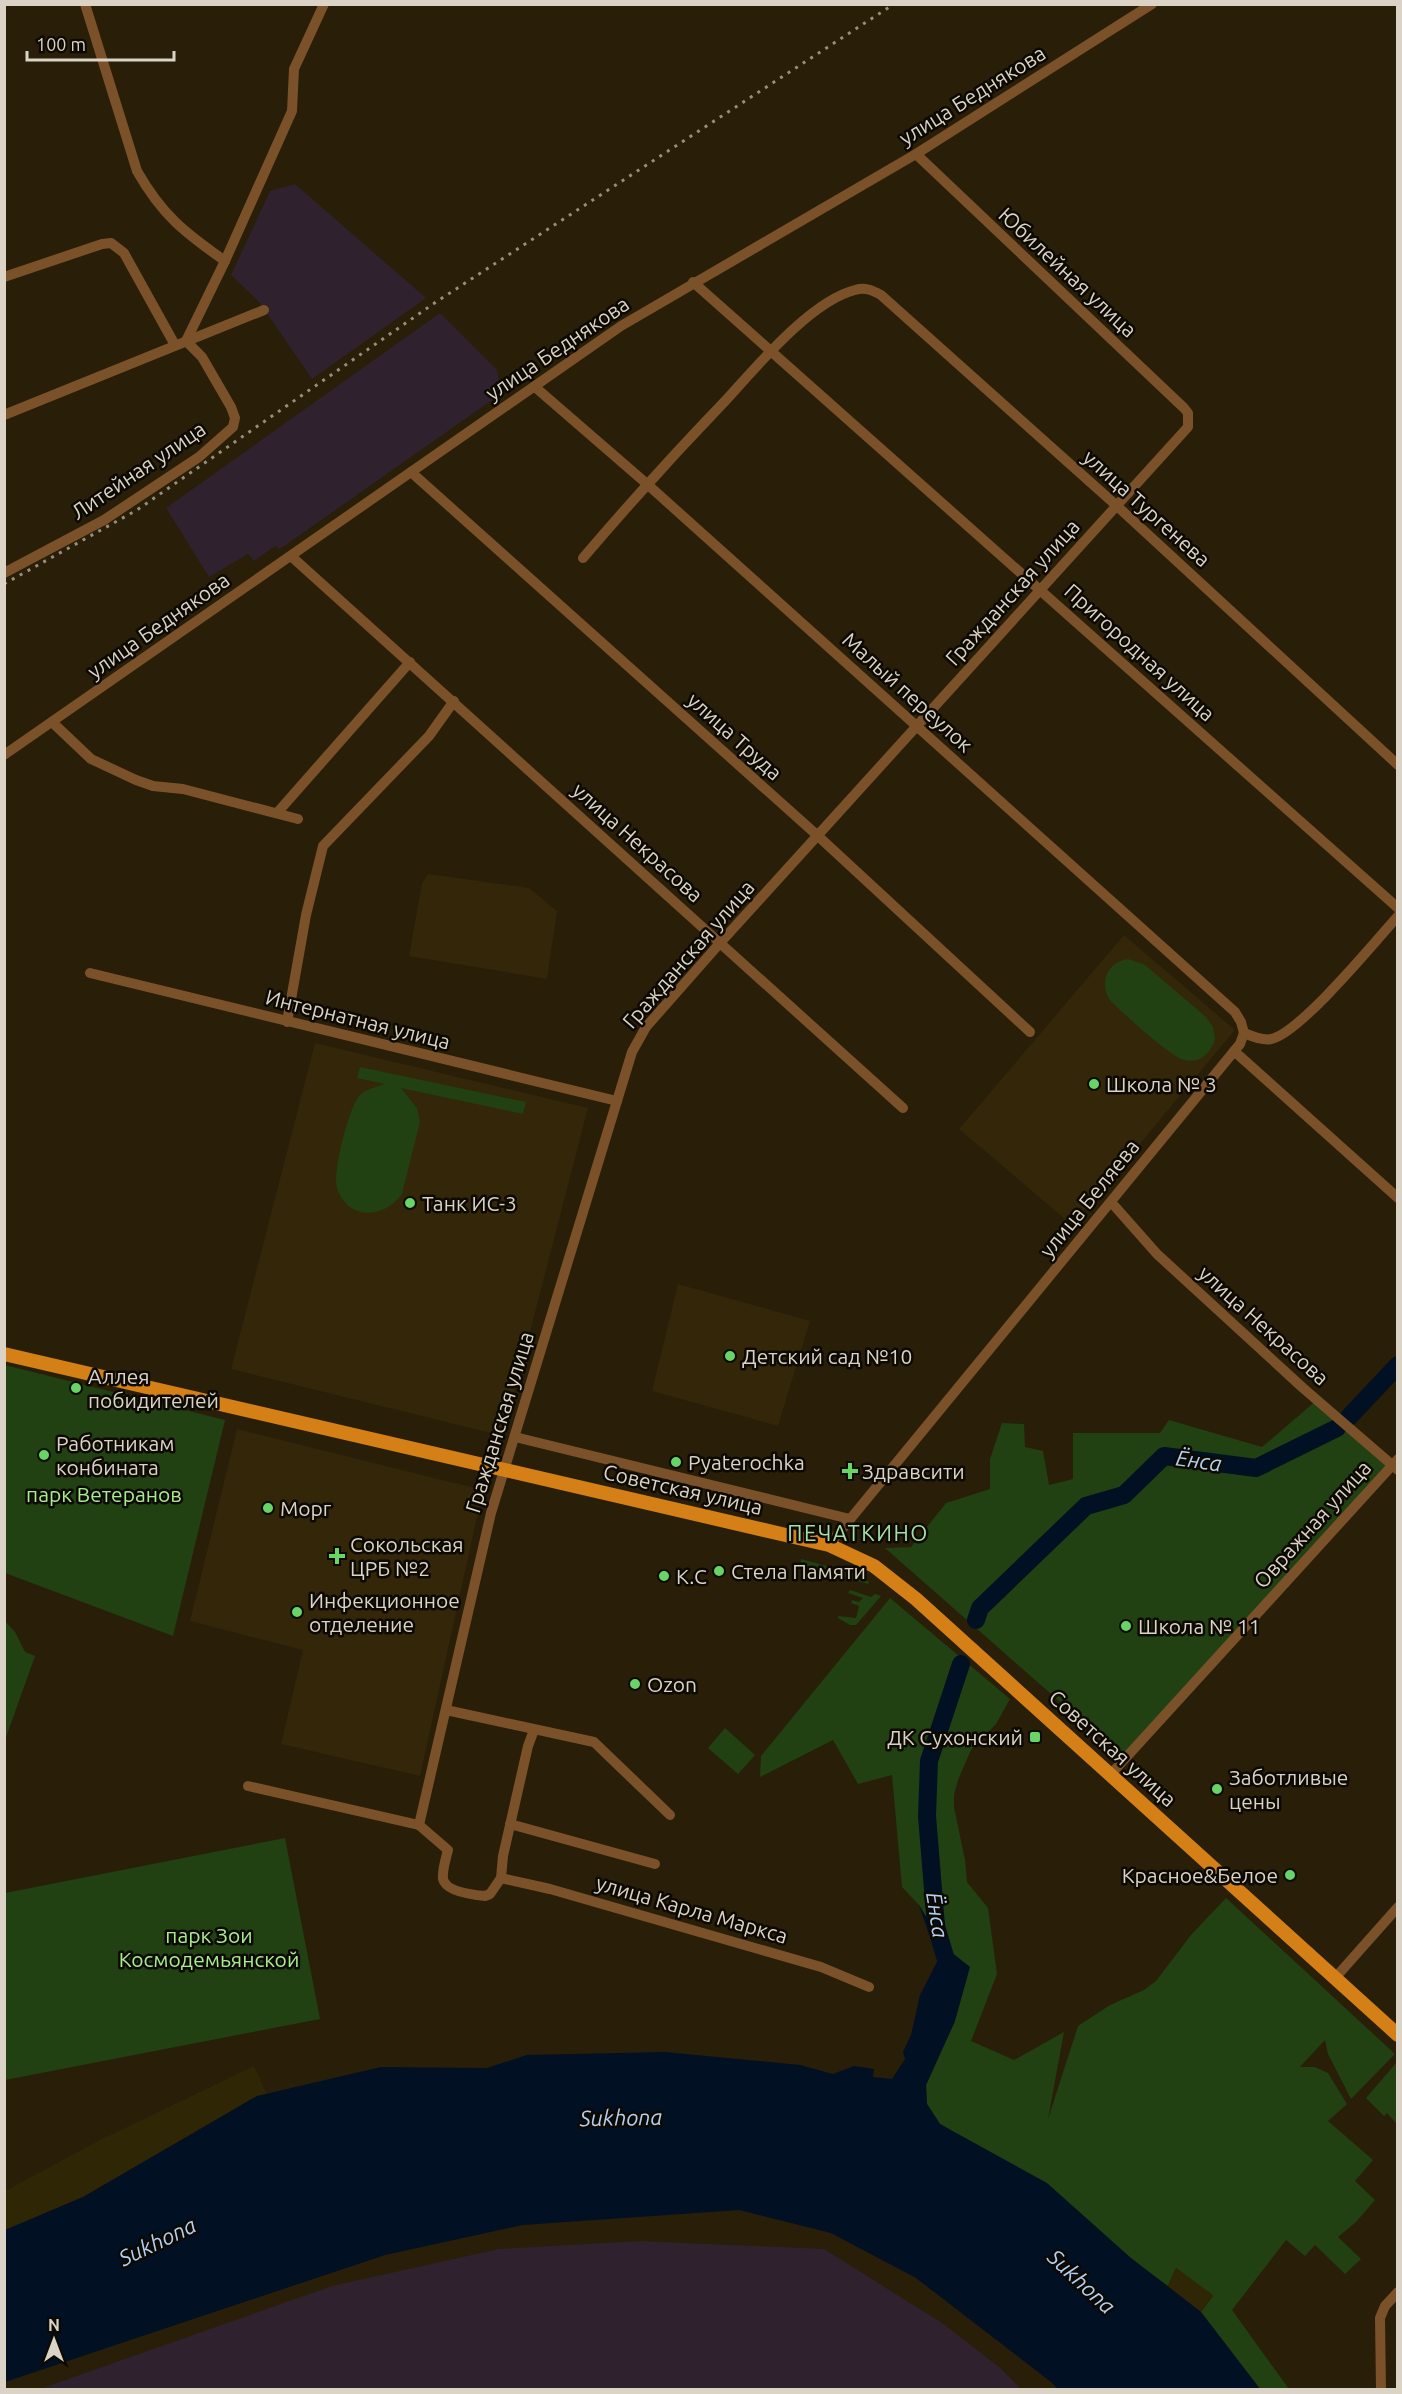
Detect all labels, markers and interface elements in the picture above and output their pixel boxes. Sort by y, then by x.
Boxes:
scale bar [27,24,174,62]
text: 100 m [36,34,86,54]
street label: улица Беднякова [895,40,1049,150]
street label: Юбилейная улица [994,202,1142,342]
street label: улица Беднякова [481,291,633,405]
street label: Литейная улица [66,416,210,524]
street label: улица Тургенева [1079,445,1215,571]
street label: Гражданская улица [940,514,1084,670]
street label: улица Беднякова [82,567,234,683]
street label: Пригородная улица [1060,578,1220,726]
street label: Малый переулок [838,627,978,757]
street label: улица Труда [683,687,787,785]
street label: улица Некрасова [568,777,708,907]
street label: Гражданская улица [617,875,759,1033]
street label: Интернатная улица [263,984,453,1054]
place label: Школа № 3 [1106,1072,1217,1096]
marker: Школа № 3 [1087,1077,1101,1091]
street label: улица Беляева [1034,1134,1144,1262]
place label: Танк ИС-3 [422,1191,517,1215]
marker: Танк ИС-3 [403,1196,417,1210]
street label: улица Некрасова [1194,1260,1334,1390]
street label: Гражданская улица [460,1329,538,1515]
place label: Детский сад №10 [742,1344,912,1368]
marker: Детский сад №10 [723,1349,737,1363]
place label: Аллея побидителей [88,1364,219,1412]
marker: Аллея побидителей [69,1381,83,1395]
place label: Работникам конбината [56,1431,175,1479]
water label: Ёнса [1174,1444,1224,1476]
marker: Работникам конбината [37,1448,51,1462]
place label: Pyaterochka [688,1450,805,1474]
marker: Pyaterochka [669,1455,683,1469]
street label: Овражная улица [1248,1455,1376,1593]
street label: Советская улица [601,1459,765,1519]
place label: Здравсити [862,1459,965,1483]
marker: Здравсити [843,1464,857,1478]
park label: парк Ветеранов [26,1482,182,1506]
place label: Морг [280,1496,332,1520]
marker: Морг [261,1501,275,1515]
district label: ПЕЧАТКИНО [787,1520,929,1545]
place label: Сокольская ЦРБ №2 [350,1532,464,1580]
marker: Сокольская ЦРБ №2 [328,1547,346,1565]
place label: Стела Памяти [731,1559,866,1583]
place label: К.С [676,1564,707,1588]
marker: Стела Памяти [712,1564,726,1578]
marker: К.С [657,1569,671,1583]
place label: Инфекционное отделение [309,1588,460,1636]
marker: Инфекционное отделение [290,1605,304,1619]
place label: Школа № 11 [1138,1614,1261,1638]
marker: Школа № 11 [1119,1619,1133,1633]
place label: Ozon [647,1672,697,1696]
marker: Ozon [628,1677,642,1691]
street label: Советская улица [1045,1685,1181,1811]
place label: ДК Сухонский [887,1725,1023,1749]
marker: ДК Сухонский [1028,1730,1042,1744]
place label: Заботливые цены [1229,1765,1348,1813]
marker: Заботливые цены [1210,1782,1224,1796]
place label: Красное&Белое [1122,1863,1278,1887]
marker: Красное&Белое [1283,1868,1297,1882]
street label: улица Карла Маркса [593,1870,791,1948]
water label: Ёнса [922,1890,954,1940]
park label: парк Зои Космодемьянской [119,1923,299,1971]
water label: Sukhona [578,2104,663,2130]
water label: Sukhona [114,2212,200,2271]
water label: Sukhona [1043,2243,1121,2318]
north arrow [24,2310,84,2370]
text: N [48,2316,60,2334]

